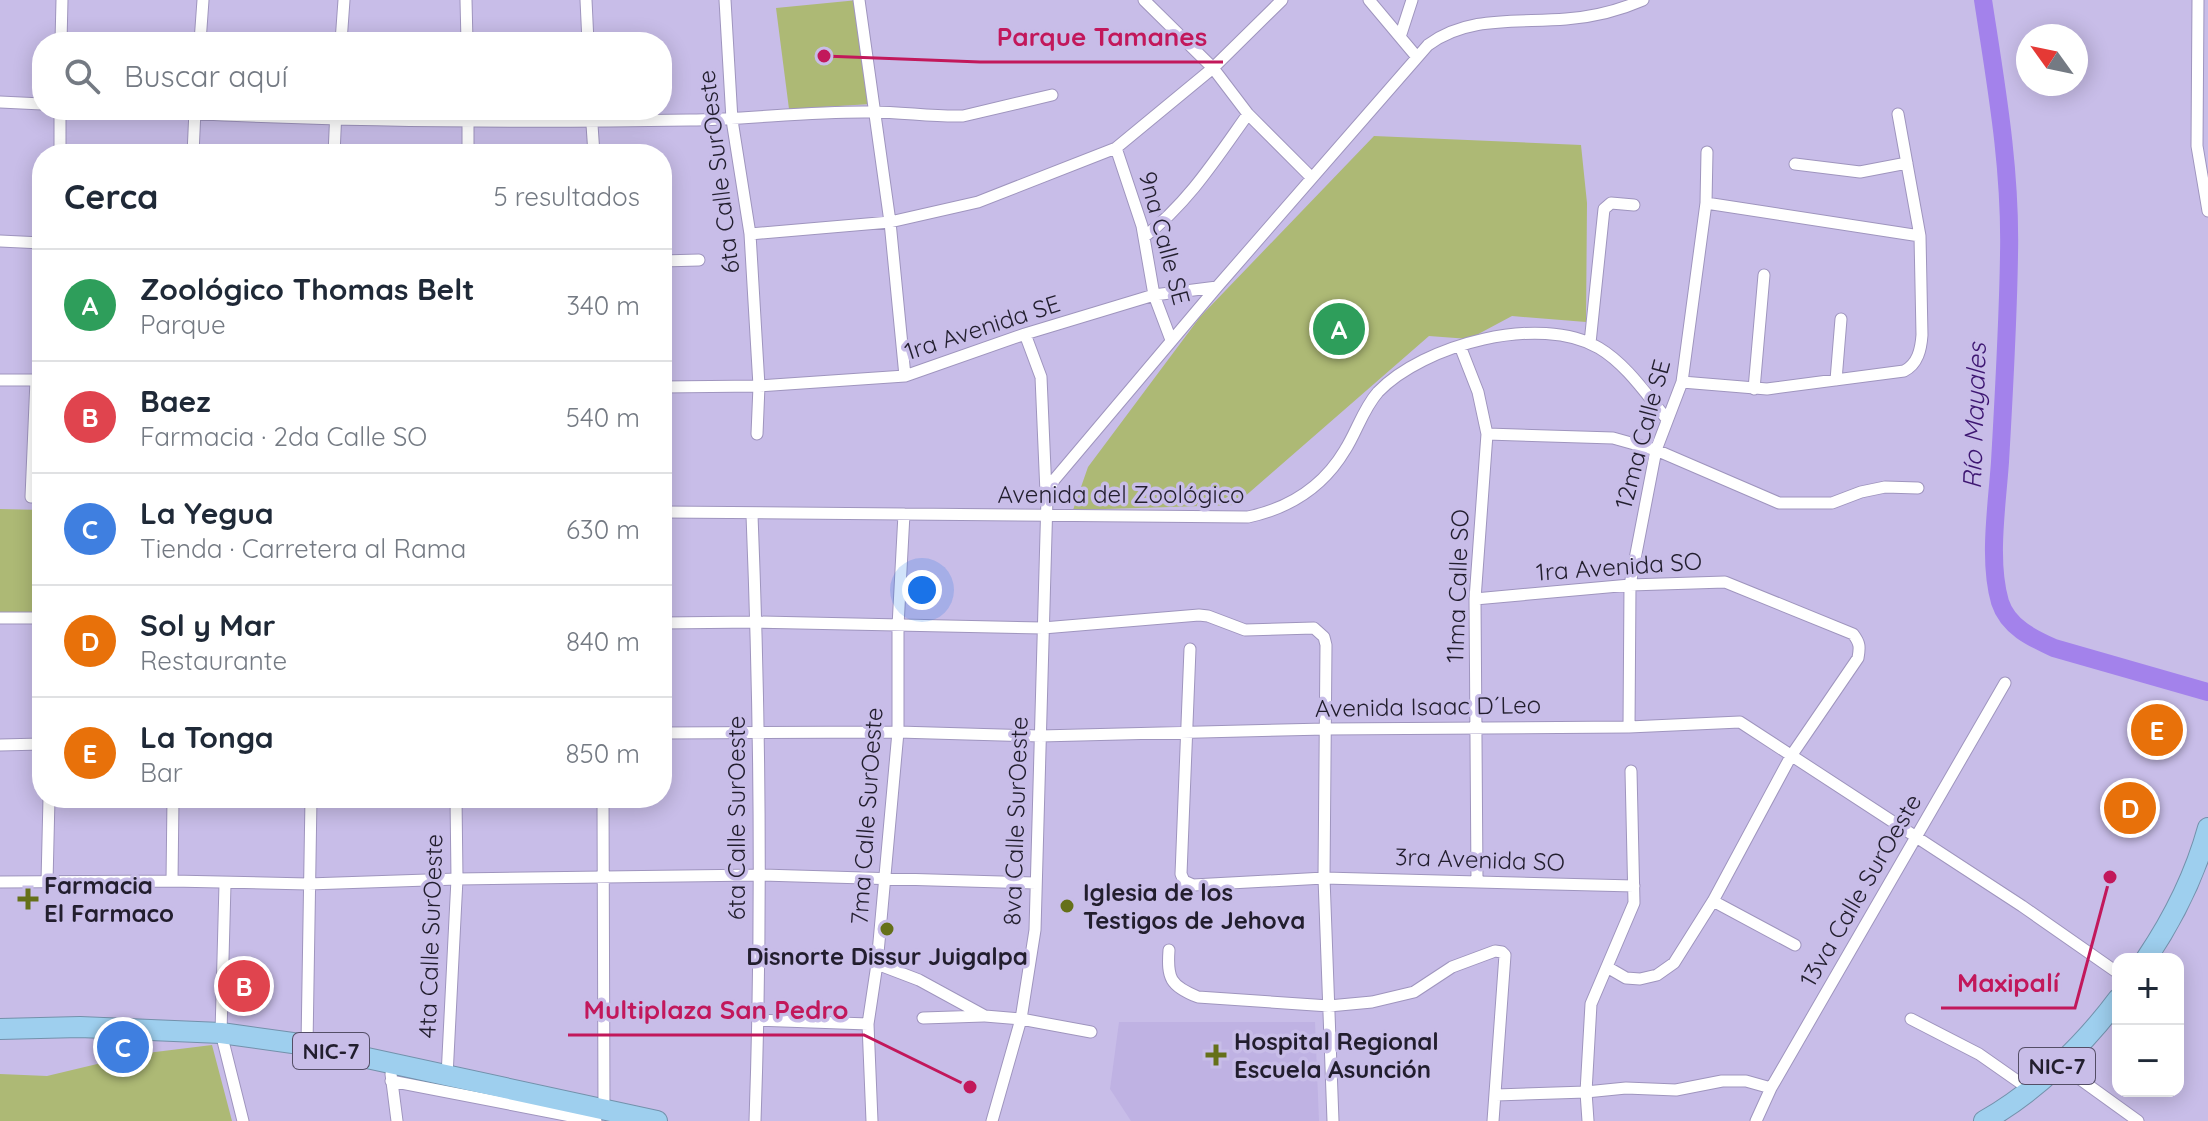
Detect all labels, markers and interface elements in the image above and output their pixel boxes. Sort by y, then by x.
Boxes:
callout: Parque Tamanes [980,12,1223,62]
text: Parque Tamanes [997,20,1207,53]
north arrow [2016,24,2088,96]
search box [32,32,672,120]
icon: search [60,54,104,98]
text: Buscar aquí [124,57,288,95]
street label: 6ta Calle SurOeste [691,69,745,275]
street label: 9na Calle SE [1133,168,1197,308]
text: Cerca [64,175,158,218]
text: 5 resultados [493,180,640,213]
text: Zoológico Thomas Belt [140,270,475,308]
street label: 1ra Avenida SE [900,288,1064,366]
text: A [82,289,98,322]
text: 340 m [566,289,640,322]
pin: A [1313,299,1365,359]
text: Parque [140,308,226,341]
water label: Río Mayales [1955,341,1993,490]
street label: 12ma Calle SE [1608,356,1676,512]
text: Baez [140,382,211,420]
text: B [81,401,99,434]
text: 540 m [566,401,640,434]
text: Farmacia · 2da Calle SO [140,420,427,453]
street label: Avenida del Zoológico [997,479,1245,509]
text: La Yegua [140,494,274,532]
street label: 11ma Calle SO [1439,509,1475,663]
text: C [82,513,98,546]
text: 630 m [566,513,640,546]
text: Tienda · Carretera al Rama [140,532,466,565]
street label: 1ra Avenida SO [1535,545,1703,587]
your location [902,570,942,610]
text: Sol y Mar [140,606,276,644]
text: D [81,625,99,658]
text: 840 m [566,625,640,658]
text: Restaurante [140,644,287,677]
street label: Avenida Isaac D´Leo [1315,689,1541,723]
pin: E [2131,700,2183,760]
street label: 7ma Calle SurOeste [843,706,889,926]
street label: 6ta Calle SurOeste [721,716,751,920]
street label: 8va Calle SurOeste [996,716,1034,926]
text: La Tonga [140,718,274,756]
text: E [83,737,97,770]
text: 850 m [566,737,640,770]
text: Bar [140,756,183,789]
pin: D [2104,778,2156,838]
street label: 13va Calle SurOeste [1793,788,1927,992]
street label: 4ta Calle SurOeste [411,833,449,1039]
street label: 3ra Avenida SO [1394,841,1566,877]
place label: Farmacia El Farmaco [44,870,174,928]
place label: Iglesia de los Testigos de Jehova [1083,877,1305,935]
marker: Farmacia El Farmaco [19,890,37,908]
marker: Iglesia de los Testigos de Jehova [1058,897,1076,915]
marker: Disnorte Dissur Juigalpa [878,920,896,938]
place label: Disnorte Dissur Juigalpa [746,941,1028,971]
map controls [2112,953,2184,1097]
button: + [2112,953,2184,1025]
pin: B [218,956,270,1016]
callout: Maxipalí [1941,958,2075,1008]
text: Maxipalí [1957,966,2060,999]
callout: Multiplaza San Pedro [568,985,864,1035]
text: Multiplaza San Pedro [584,993,848,1026]
pin: C [97,1017,149,1077]
button: − [2112,1025,2184,1097]
place label: Hospital Regional Escuela Asunción [1234,1026,1439,1084]
road number: NIC-7 [293,1033,369,1069]
marker: Hospital Regional Escuela Asunción [1205,1044,1227,1066]
road number: NIC-7 [2019,1048,2095,1084]

